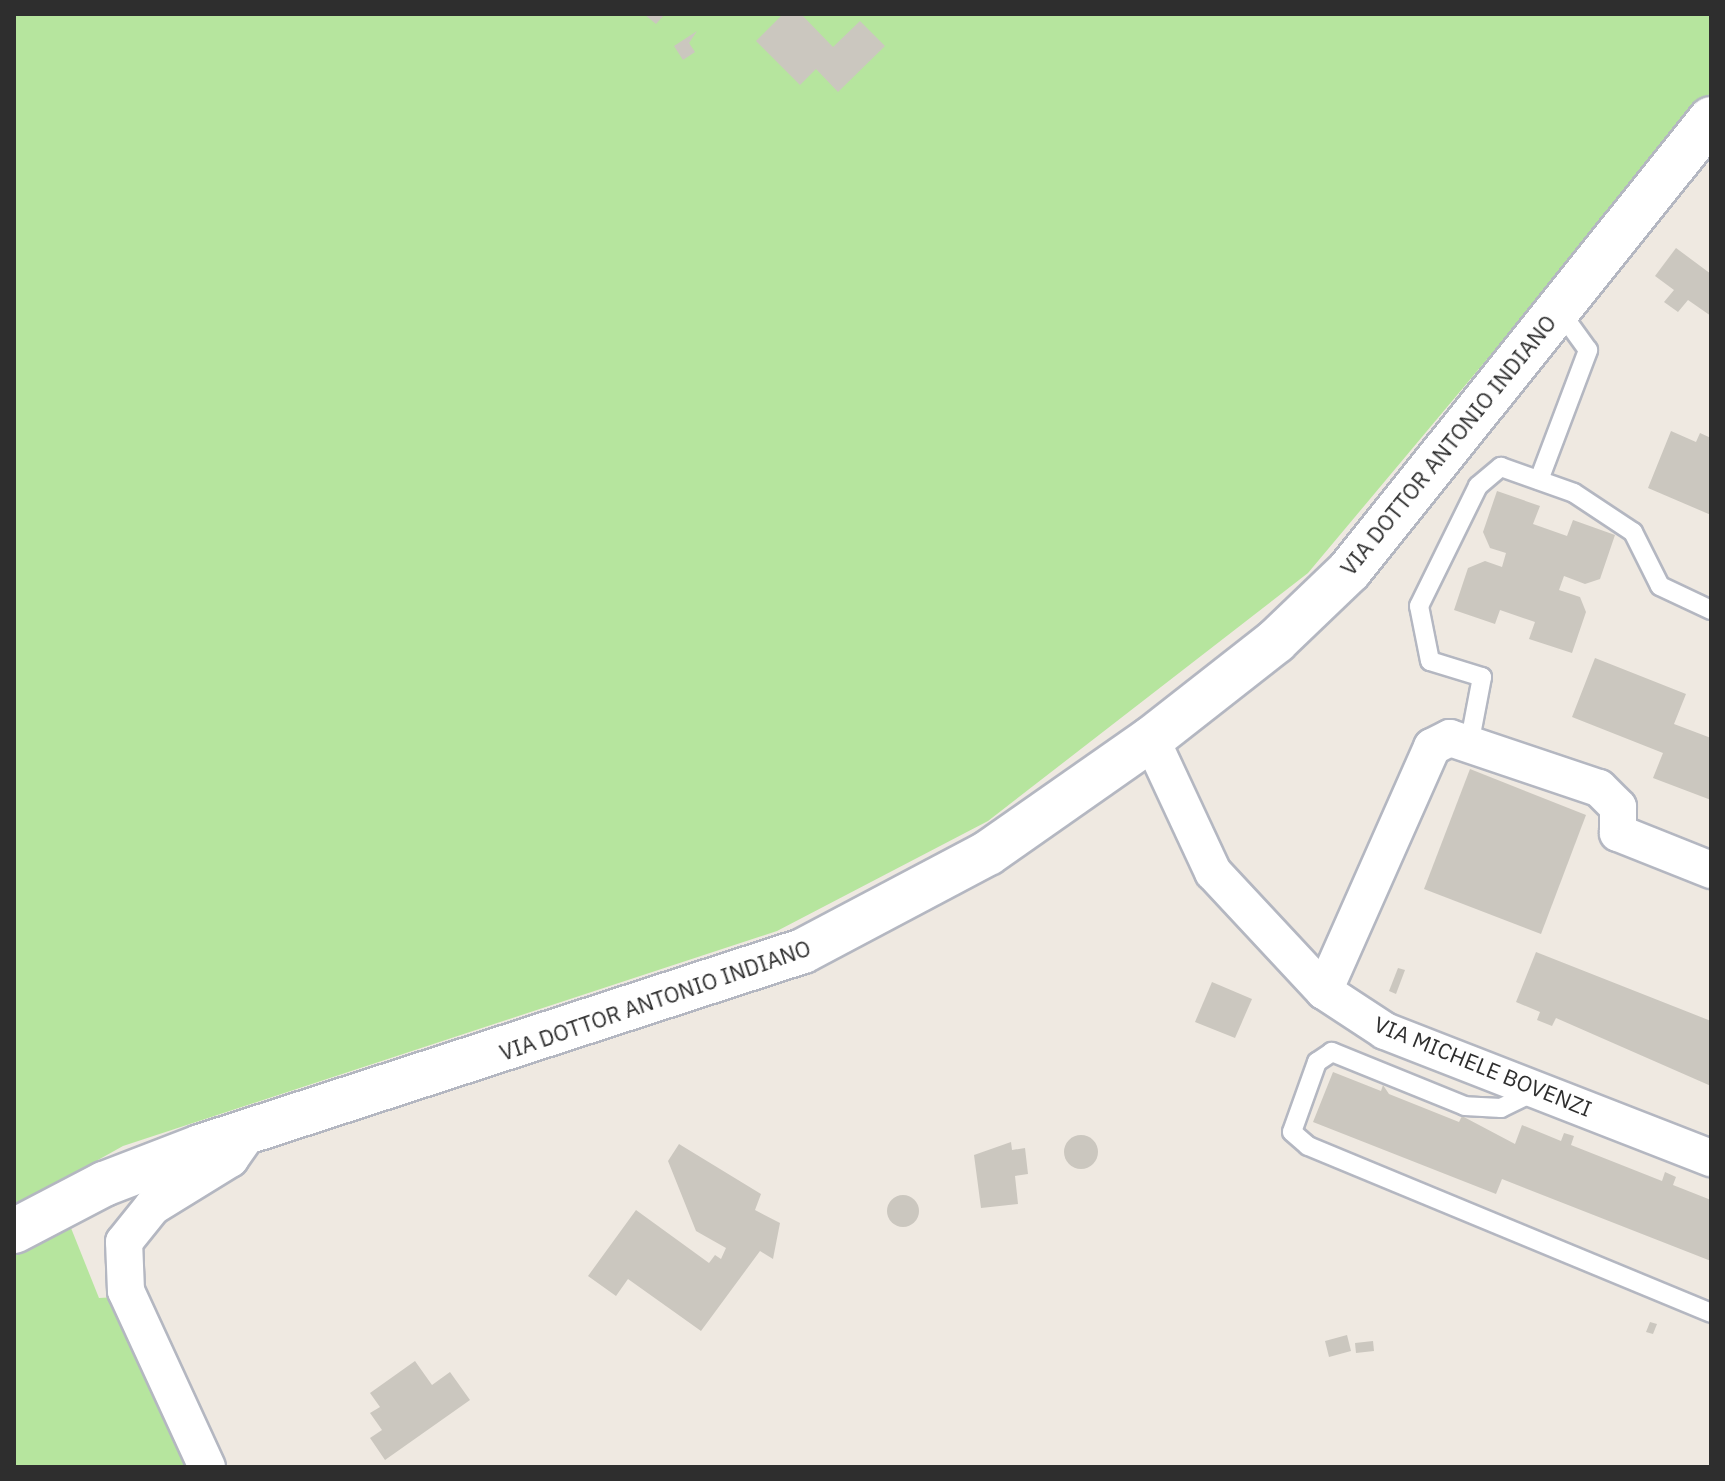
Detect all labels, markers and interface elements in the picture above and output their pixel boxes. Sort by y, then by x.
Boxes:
street label: VIA DOTTOR ANTONIO INDIANO [1335,310,1561,580]
street label: VIA DOTTOR ANTONIO INDIANO [496,934,814,1066]
street label: VIA MICHELE BOVENZI [1370,1010,1596,1122]

